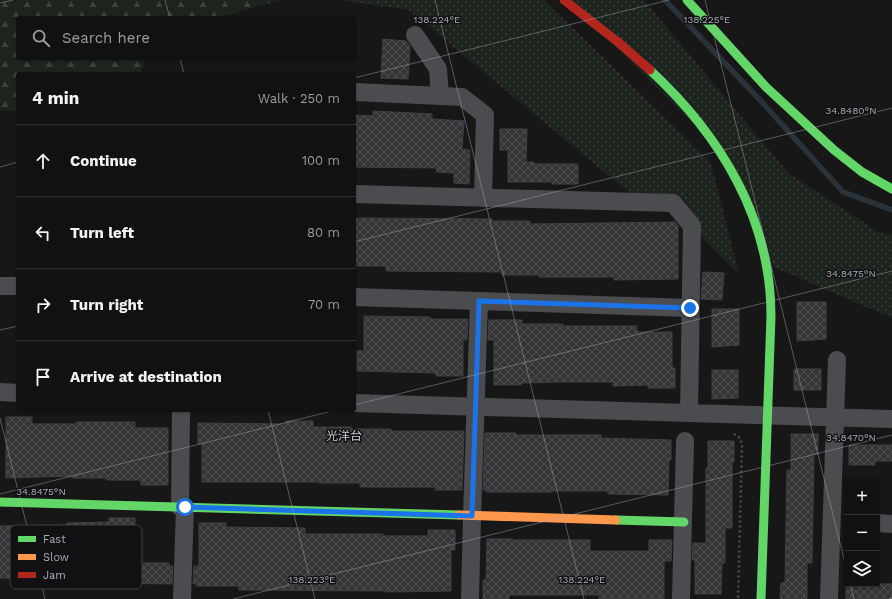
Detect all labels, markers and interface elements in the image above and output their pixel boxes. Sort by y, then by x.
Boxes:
text: 138.224°E [414,14,461,25]
text: 138.225°E [683,14,731,25]
search box [16,16,356,60]
icon: search [30,27,52,49]
text: Search here [62,29,150,47]
text: 4 min [32,88,79,108]
text: Walk · 250 m [258,91,340,106]
text: 34.8480°N [825,105,877,116]
icon: ahead [32,150,54,172]
text: Continue [70,152,137,170]
text: 100 m [302,153,340,168]
icon: left [32,222,54,244]
text: Turn left [70,224,134,242]
text: 80 m [307,225,340,240]
text: 34.8475°N [826,268,876,279]
icon: right [32,294,54,316]
text: Turn right [70,296,143,314]
text: 70 m [308,297,340,312]
route end [681,299,699,317]
icon: arrive [32,366,54,388]
text: Arrive at destination [70,368,222,386]
district label: 光洋台 [326,429,362,443]
text: 34.8470°N [826,432,876,443]
map controls [844,479,880,587]
button: + [844,479,880,515]
text: 34.8475°N [16,486,66,497]
route start [176,498,194,516]
button: − [844,515,880,551]
legend [10,525,142,589]
text: Fast [43,533,66,546]
text: Slow [43,551,69,564]
button: layers [844,551,880,587]
text: Jam [43,569,66,582]
text: 138.223°E [288,574,336,585]
text: 138.224°E [559,574,606,585]

